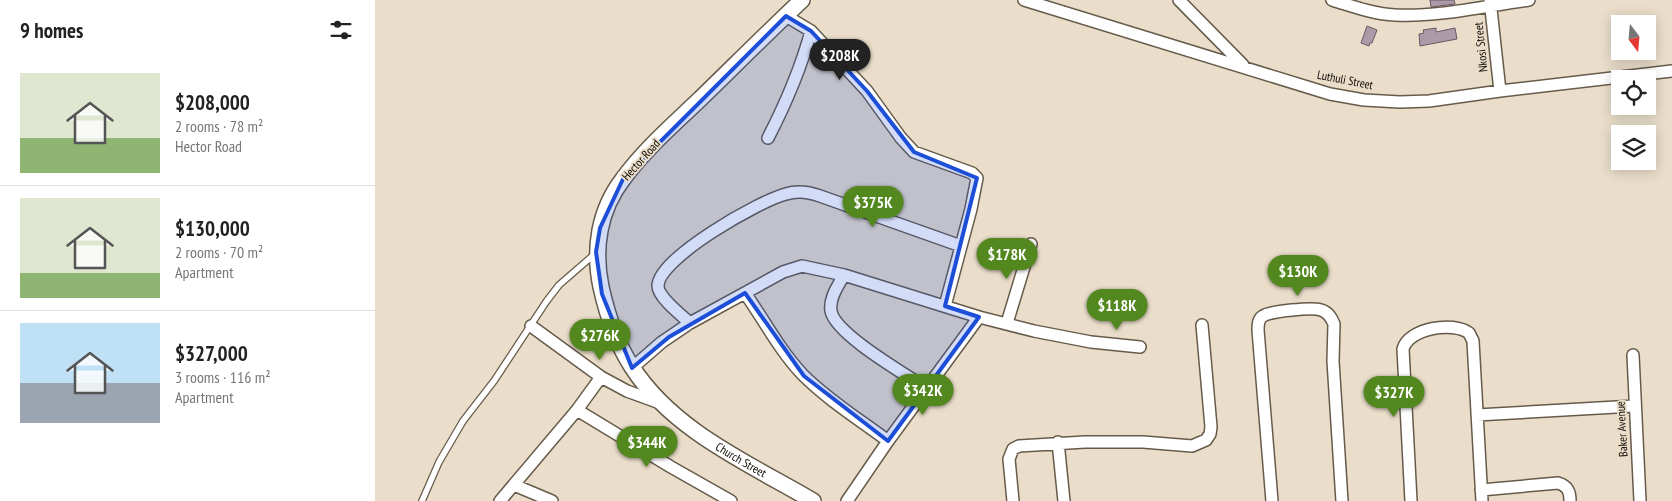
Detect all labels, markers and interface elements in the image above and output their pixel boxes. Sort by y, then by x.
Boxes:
north arrow [1611,15,1656,60]
map controls [1611,15,1656,170]
icon: filters [327,16,355,44]
text: 9 homes [20,17,83,44]
street label: Nkosi Street [1470,21,1491,73]
pin: $208K [805,38,875,81]
text: $208K [821,45,859,65]
street label: Luthuli Street [1316,67,1375,92]
button: locate [1611,70,1656,115]
text: $208,000 [175,89,250,116]
icon: home [60,93,120,153]
text: 2 rooms · 78 m² [175,116,263,136]
button: layers [1611,125,1656,170]
text: Hector Road [175,136,242,156]
street label: Hector Road [618,136,663,183]
pin: $375K [838,186,908,228]
text: $375K [854,192,892,212]
text: $130,000 [175,215,250,242]
icon: home [60,218,120,278]
pin: $178K [972,238,1042,280]
text: 2 rooms · 70 m² [175,242,263,262]
text: $178K [988,244,1026,264]
pin: $130K [1263,254,1333,297]
text: $130K [1279,261,1317,281]
text: Apartment [175,262,234,282]
pin: $118K [1082,288,1152,331]
text: $118K [1098,295,1136,315]
pin: $276K [565,318,635,361]
text: $276K [581,325,619,345]
text: $327,000 [175,340,248,367]
icon: home [60,343,120,403]
text: 3 rooms · 116 m² [175,367,271,387]
pin: $342K [888,374,958,416]
pin: $327K [1359,376,1429,418]
text: $342K [904,380,942,400]
text: $327K [1375,382,1413,402]
text: Apartment [175,387,234,407]
street label: Baker Avenue [1613,401,1630,457]
pin: $344K [612,426,682,468]
text: $344K [628,432,666,452]
street label: Church Street [713,439,770,481]

